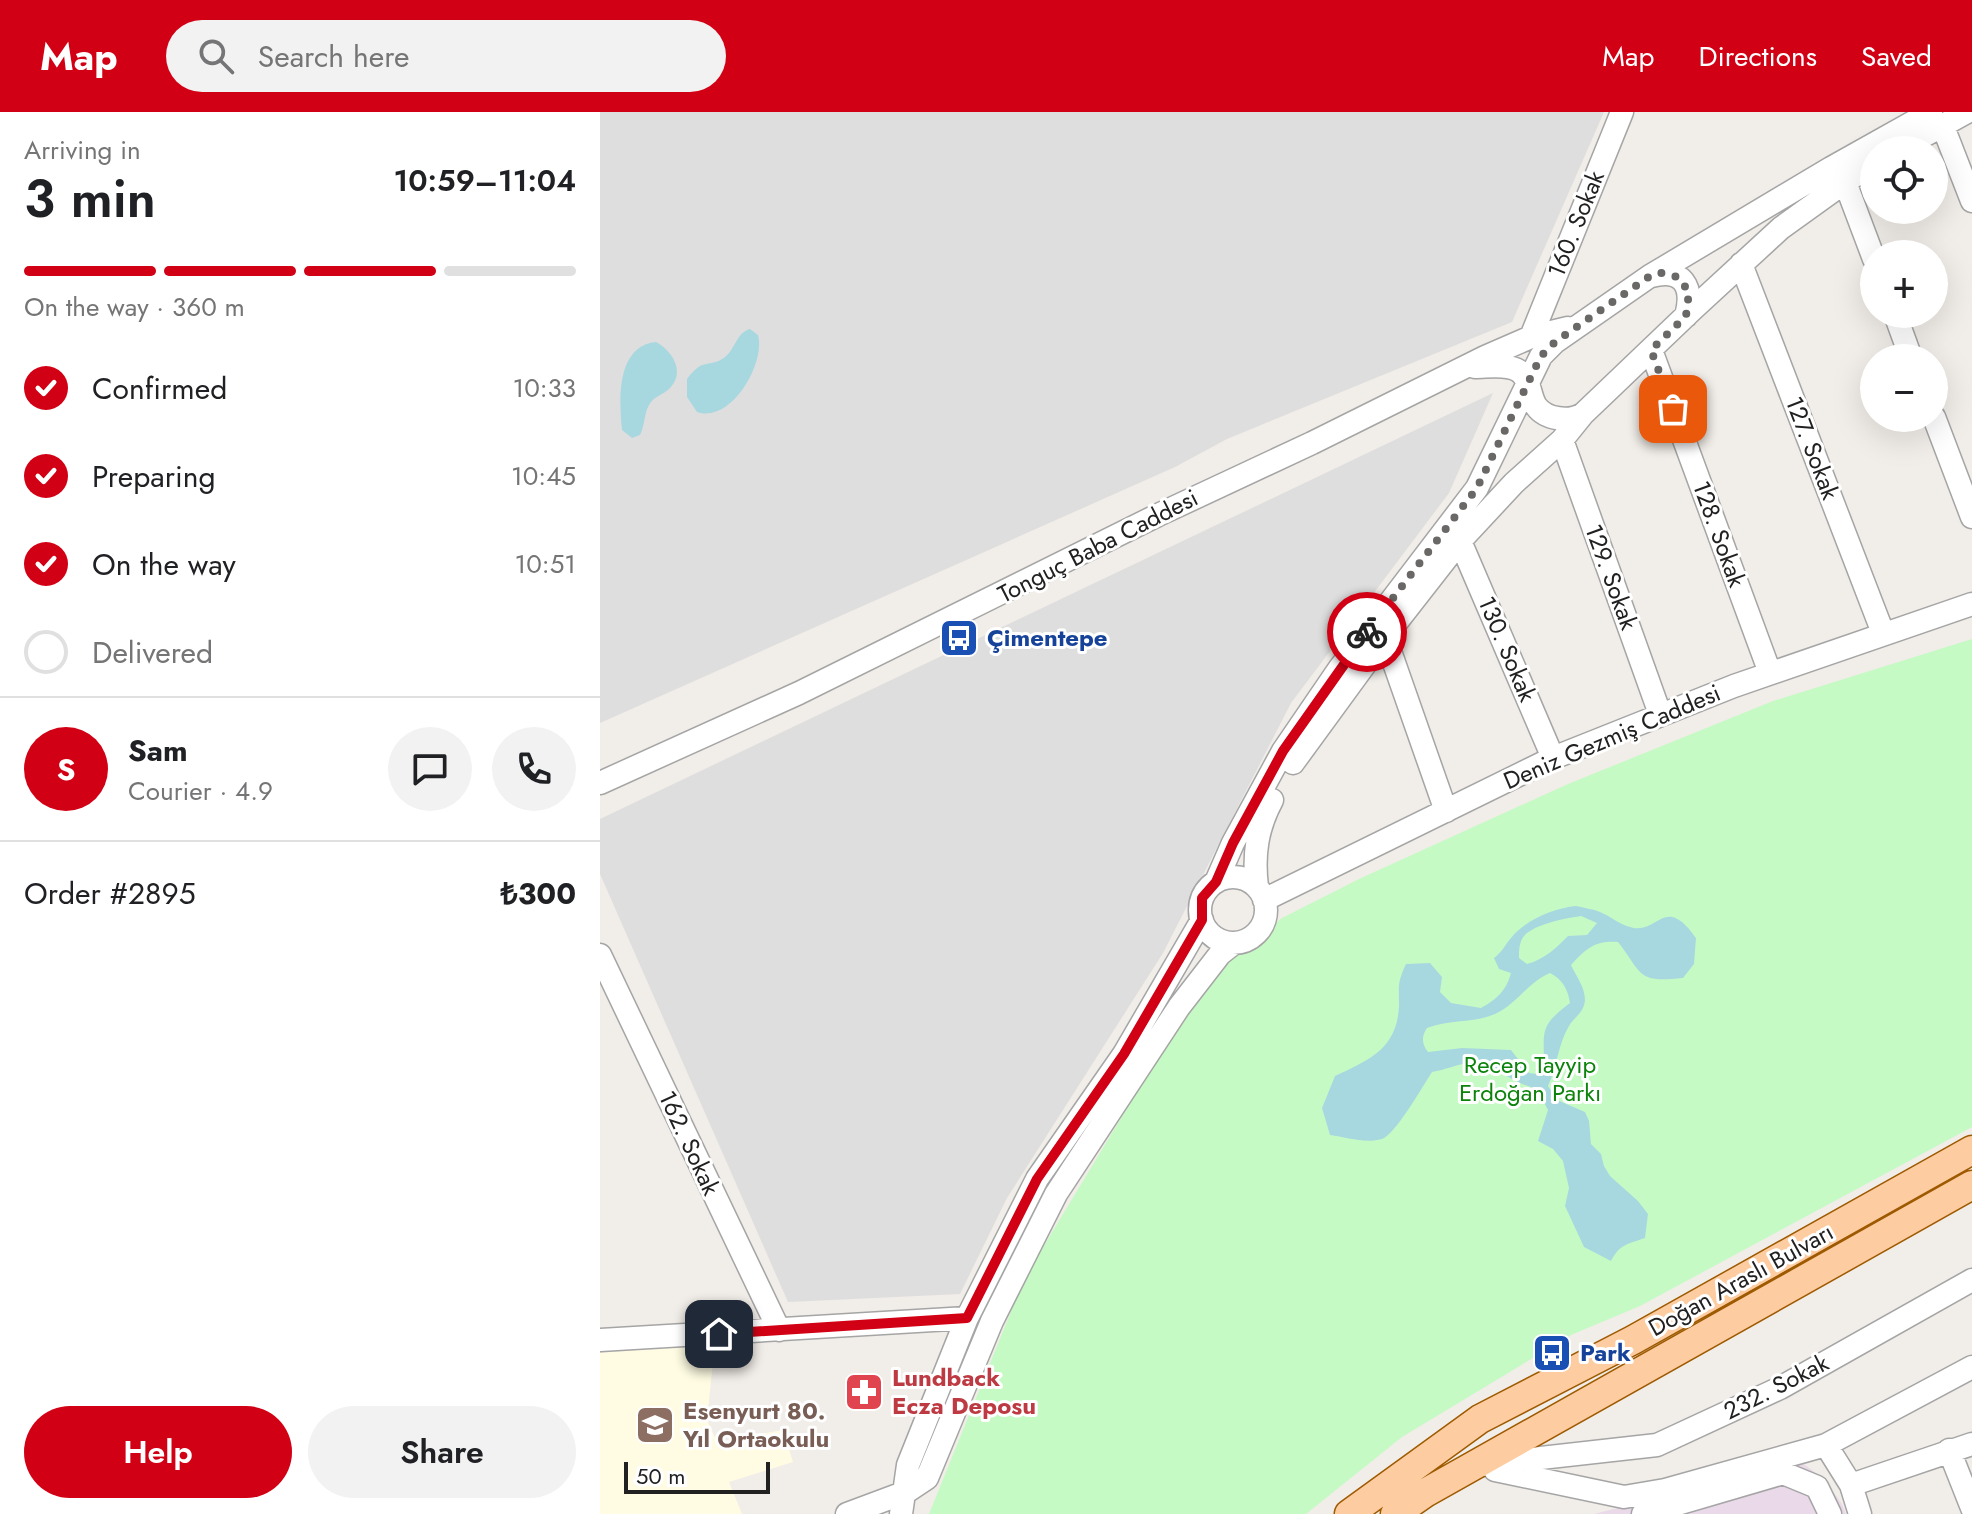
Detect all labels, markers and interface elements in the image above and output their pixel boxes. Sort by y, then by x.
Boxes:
search box [166,20,726,92]
text: Map [40,29,118,84]
icon: search [194,34,238,78]
text: Search here [258,35,410,78]
text: Map [1602,36,1654,77]
text: Directions [1698,36,1817,77]
text: Saved [1861,36,1932,77]
text: Arriving in [24,131,141,169]
map controls [1860,136,1948,432]
button: locate [1860,136,1948,224]
text: 10:59–11:04 [394,159,576,202]
text: 3 min [24,161,156,237]
street label: 160. Sokak [1538,165,1613,282]
button: + [1860,240,1948,328]
text: On the way · 360 m [24,288,245,326]
button: − [1860,344,1948,432]
icon: check [24,366,68,410]
text: Confirmed [92,367,227,410]
text: 10:33 [513,369,576,407]
pin [1639,375,1707,443]
icon: bag [1651,387,1695,431]
street label: 127. Sokak [1777,391,1848,505]
icon: check [24,454,68,498]
text: Preparing [92,455,216,498]
text: 10:45 [511,457,576,495]
street label: 128. Sokak [1684,476,1755,592]
street label: Tonguç Baba Caddesi [992,480,1204,611]
street label: 129. Sokak [1576,519,1647,635]
icon: check [24,542,68,586]
text: On the way [92,543,236,586]
text: 10:51 [515,545,576,583]
street label: 130. Sokak [1470,591,1546,707]
courier [1327,592,1407,672]
icon: bike [1345,610,1389,654]
bus stop icon: Çimentepe [938,617,980,659]
place label: Çimentepe [987,620,1108,655]
text: Delivered [92,631,213,674]
street label: Deniz Gezmiş Caddesi [1498,675,1726,798]
button: chat [388,727,472,811]
button: phone [492,727,576,811]
text: Sam [128,729,188,772]
text: S [57,748,75,791]
text: Courier · 4.9 [128,772,273,810]
text: Order #2895 [24,872,196,915]
text: ₺300 [500,872,576,915]
park label: Recep Tayyip Erdoğan Parkı [1459,1047,1601,1110]
street label: 162. Sokak [650,1085,729,1201]
street label: Doğan Araslı Bulvarı [1642,1214,1840,1345]
pin [685,1300,753,1368]
icon: home [697,1312,741,1356]
bus stop icon: Park [1531,1332,1573,1374]
place label: Park [1580,1335,1631,1370]
street label: 232. Sokak [1717,1345,1835,1428]
place label: Lundback Ecza Deposu [892,1360,1036,1423]
pharmacy icon: Lundback Ecza Deposu [843,1371,885,1413]
place label: Esenyurt 80. Yıl Ortaokulu [682,1393,829,1456]
school or university icon: Esenyurt 80. Yıl Ortaokulu [634,1404,676,1446]
button: Help [24,1406,292,1498]
button: Share [308,1406,576,1498]
scale bar [624,1458,770,1494]
text: 50 m [636,1460,685,1492]

